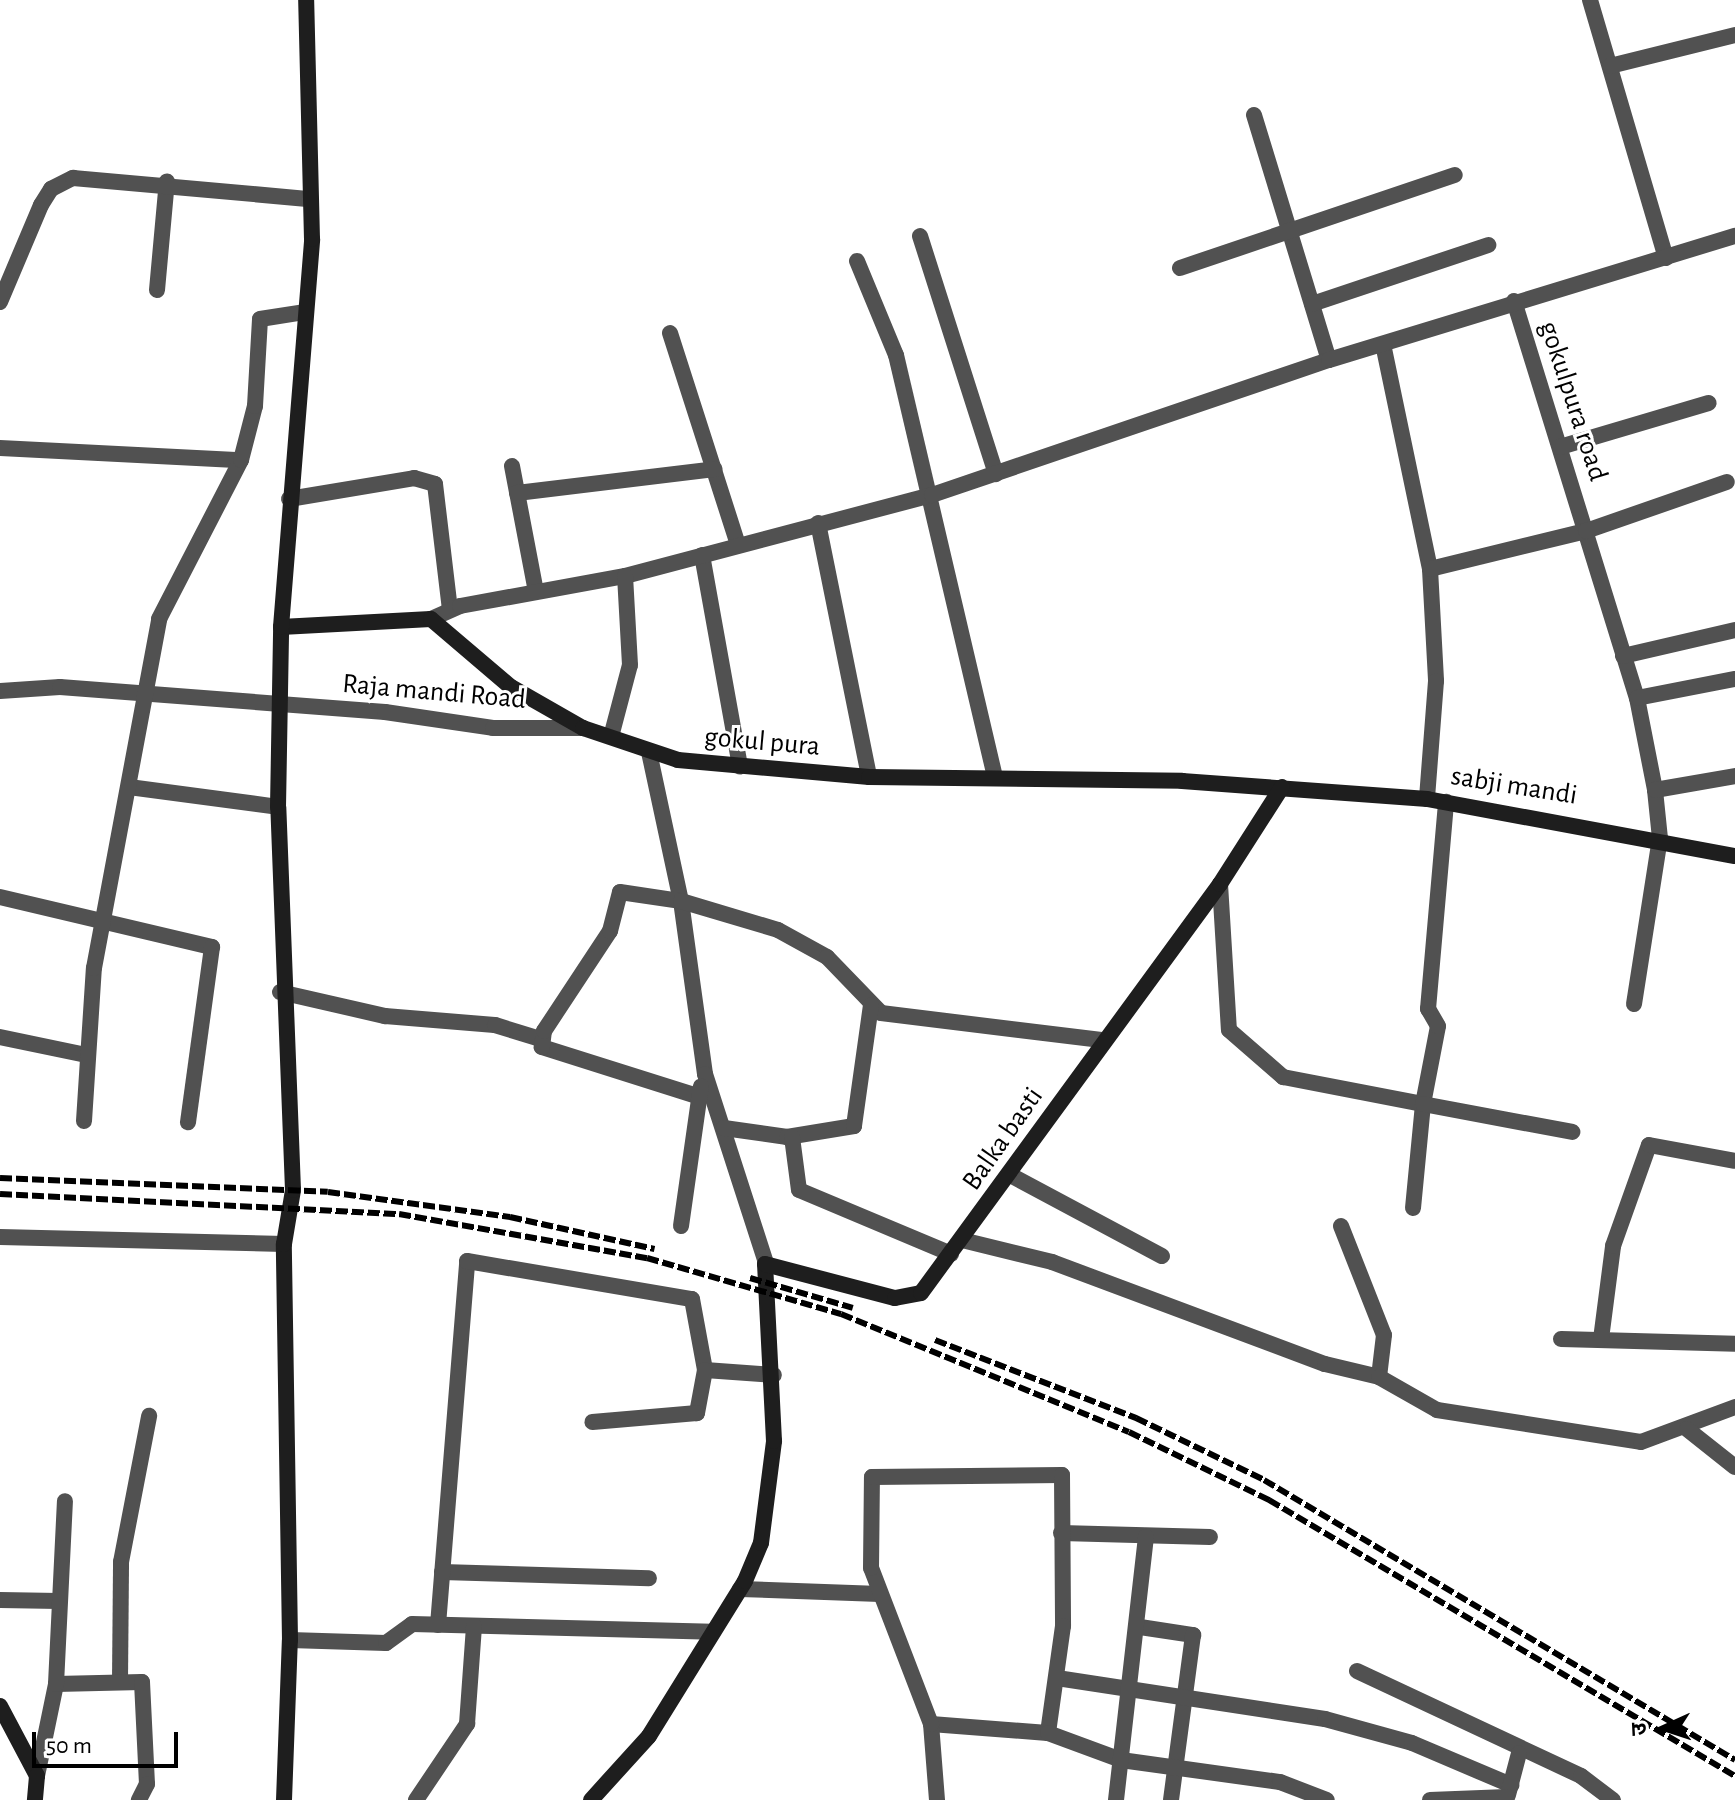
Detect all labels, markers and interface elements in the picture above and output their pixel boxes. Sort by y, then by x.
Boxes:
street label: gokulpura road [1531,317,1615,485]
street label: Raja mandi Road [341,667,527,717]
street label: gokul pura [703,720,821,764]
street label: sabji mandi [1449,759,1579,813]
street label: Balka basti [955,1081,1051,1197]
north arrow [1623,1688,1703,1768]
scale bar [36,1716,182,1766]
text: उ [1628,1722,1650,1736]
text: 50 m [46,1734,92,1758]

